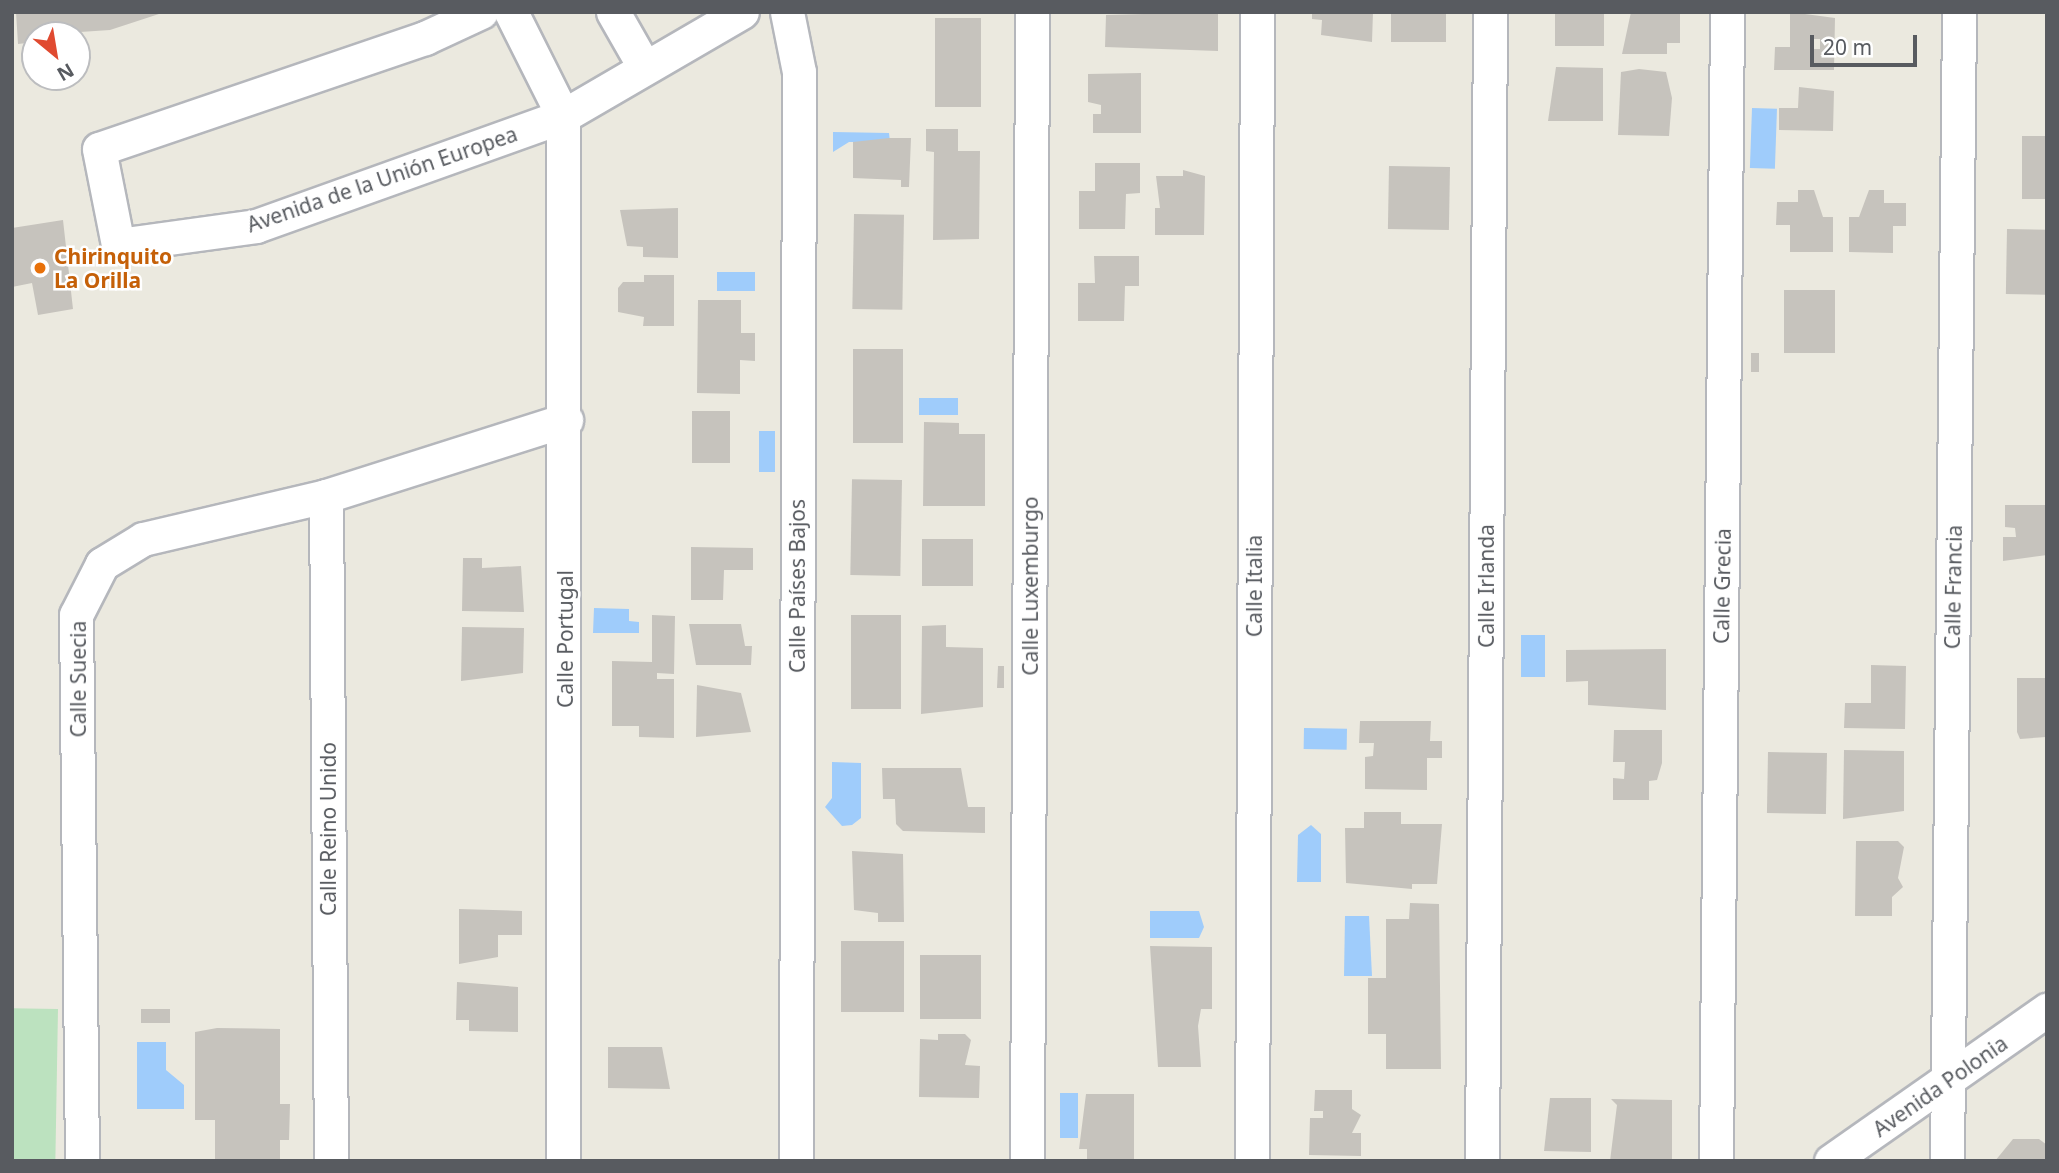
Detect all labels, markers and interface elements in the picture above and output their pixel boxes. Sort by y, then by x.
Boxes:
north arrow [21,21,91,91]
scale bar [1814,21,1921,65]
text: 20 m [1823,33,1872,61]
text: N [52,57,79,88]
street label: Avenida de la Unión Europea [243,121,521,237]
place label: Chirinquito La Orilla [54,243,172,293]
marker: Chirinquito La Orilla [32,260,48,276]
street label: Calle Luxemburgo [1017,496,1043,676]
street label: Calle Países Bajos [784,499,810,673]
street label: Calle Irlanda [1473,524,1499,648]
street label: Calle Francia [1939,525,1967,649]
street label: Calle Grecia [1708,528,1736,644]
street label: Calle Italia [1241,535,1267,637]
street label: Calle Portugal [552,570,578,708]
street label: Calle Suecia [65,621,91,737]
street label: Calle Reino Unido [315,742,341,916]
street label: Avenida Polonia [1868,1030,2012,1142]

